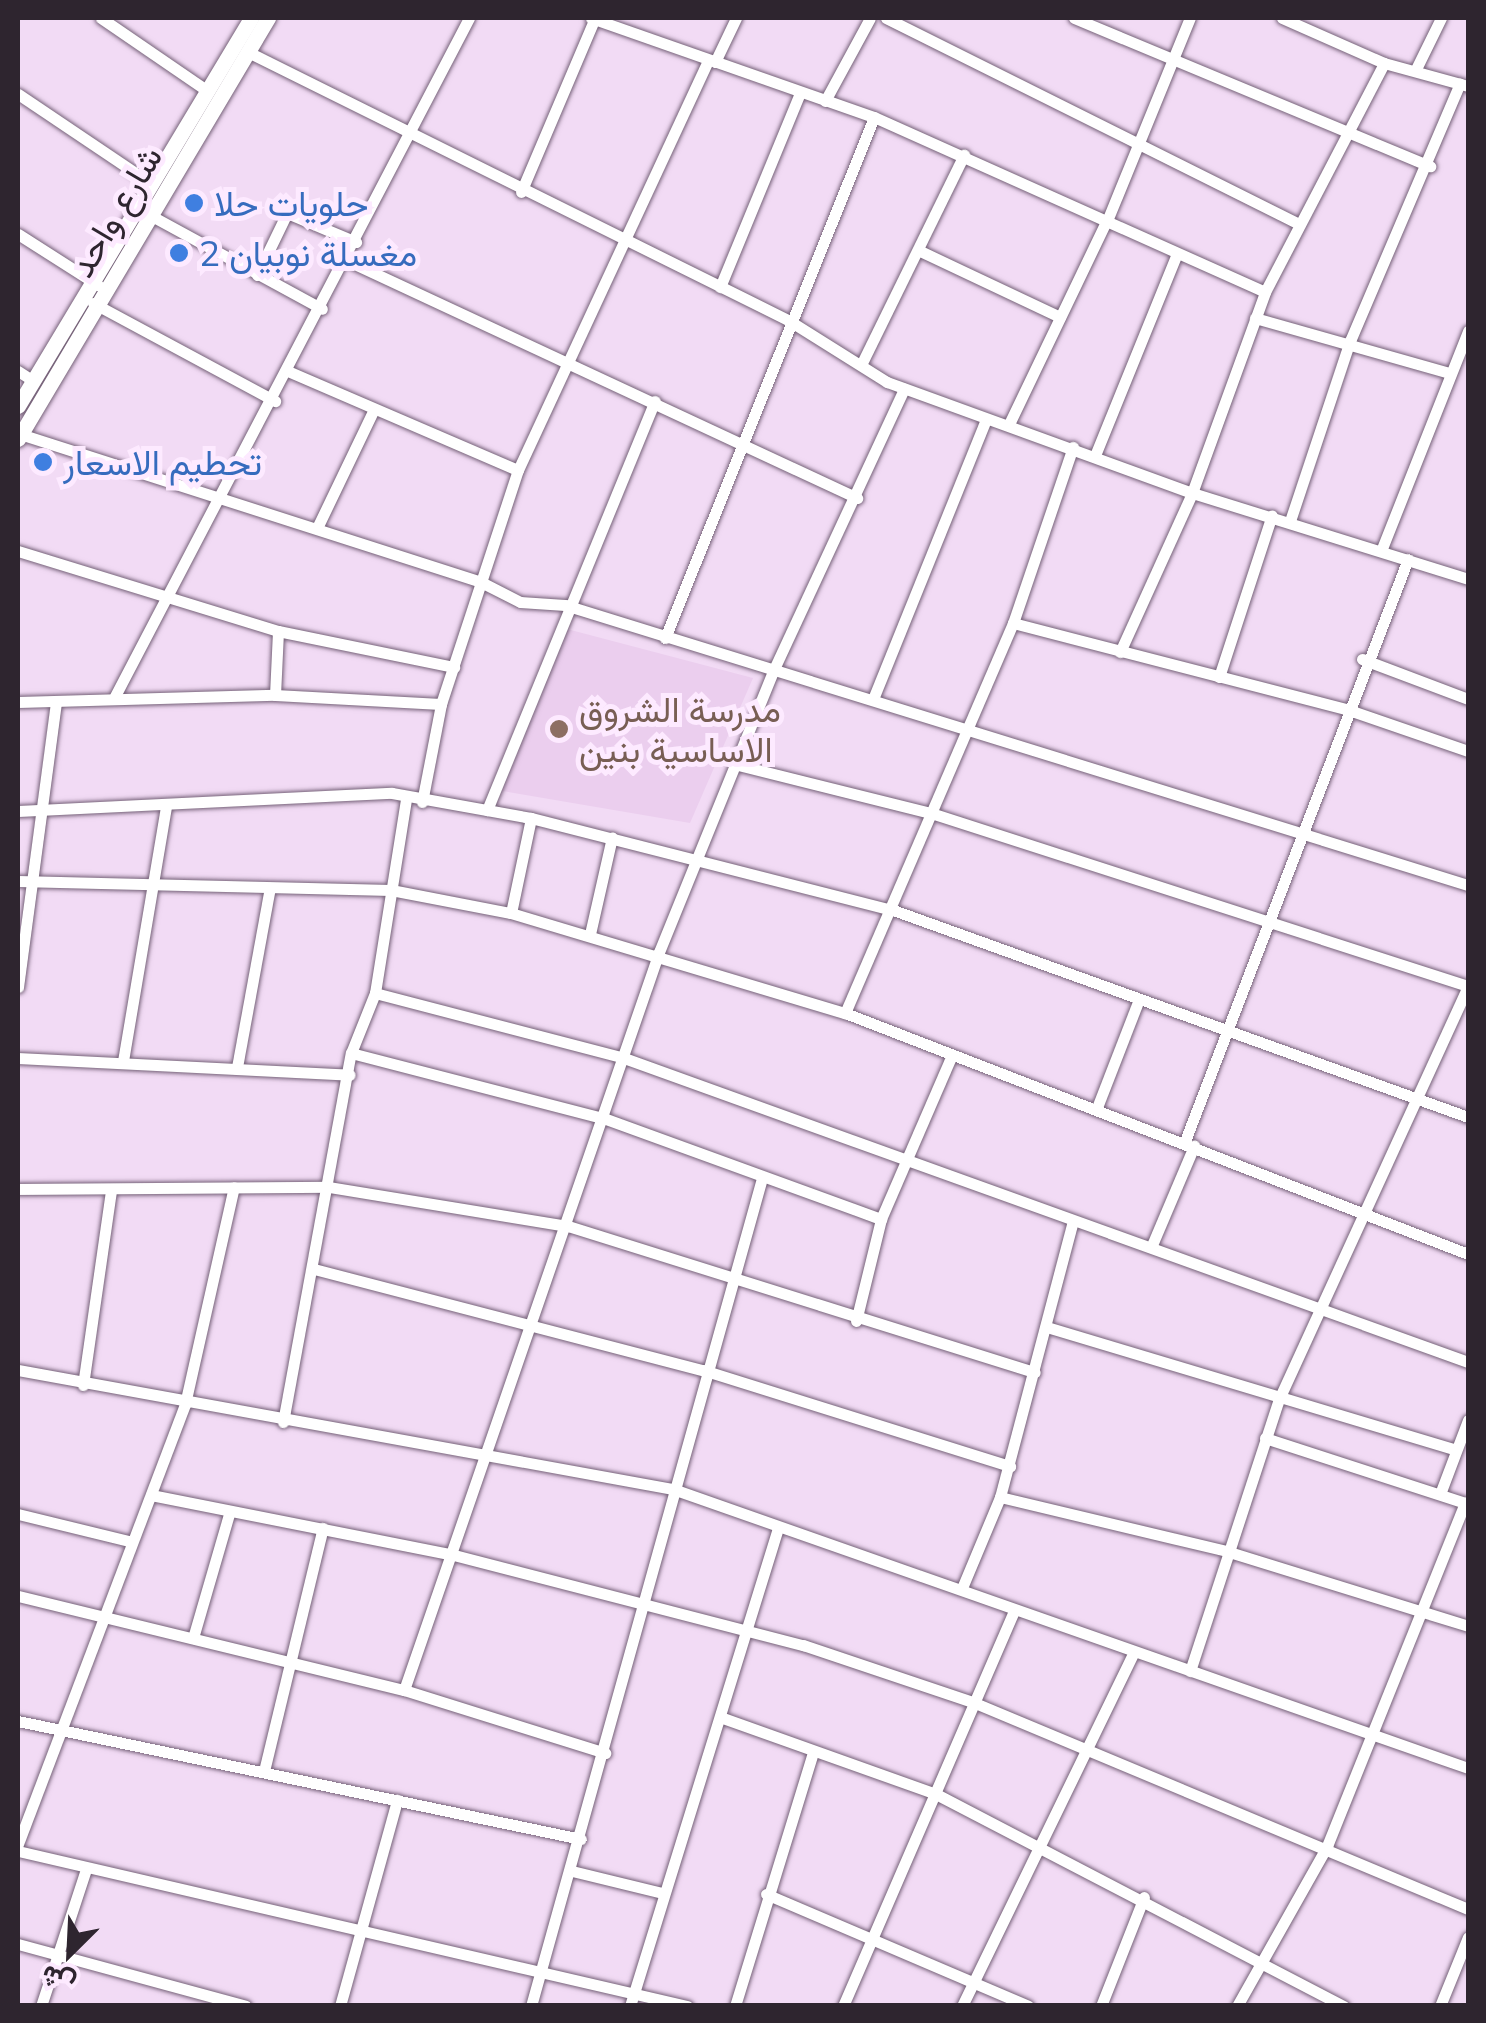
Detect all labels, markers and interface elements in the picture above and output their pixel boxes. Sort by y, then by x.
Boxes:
street label: شارع واحد [60,138,170,284]
place label: حلويات حلا [214,182,368,224]
marker: حلويات حلا [183,192,205,214]
place label: مغسلة نوبيان 2 [199,232,417,274]
marker: مغسلة نوبيان 2 [168,242,190,264]
place label: تحطيم الاسعار [63,441,262,483]
marker: تحطيم الاسعار [32,451,54,473]
place label: مدرسة الشروق الاساسية بنين [579,688,781,770]
marker: مدرسة الشروق الاساسية بنين [548,718,570,740]
north arrow [20,1903,120,2003]
text: ش [35,1958,80,2004]

